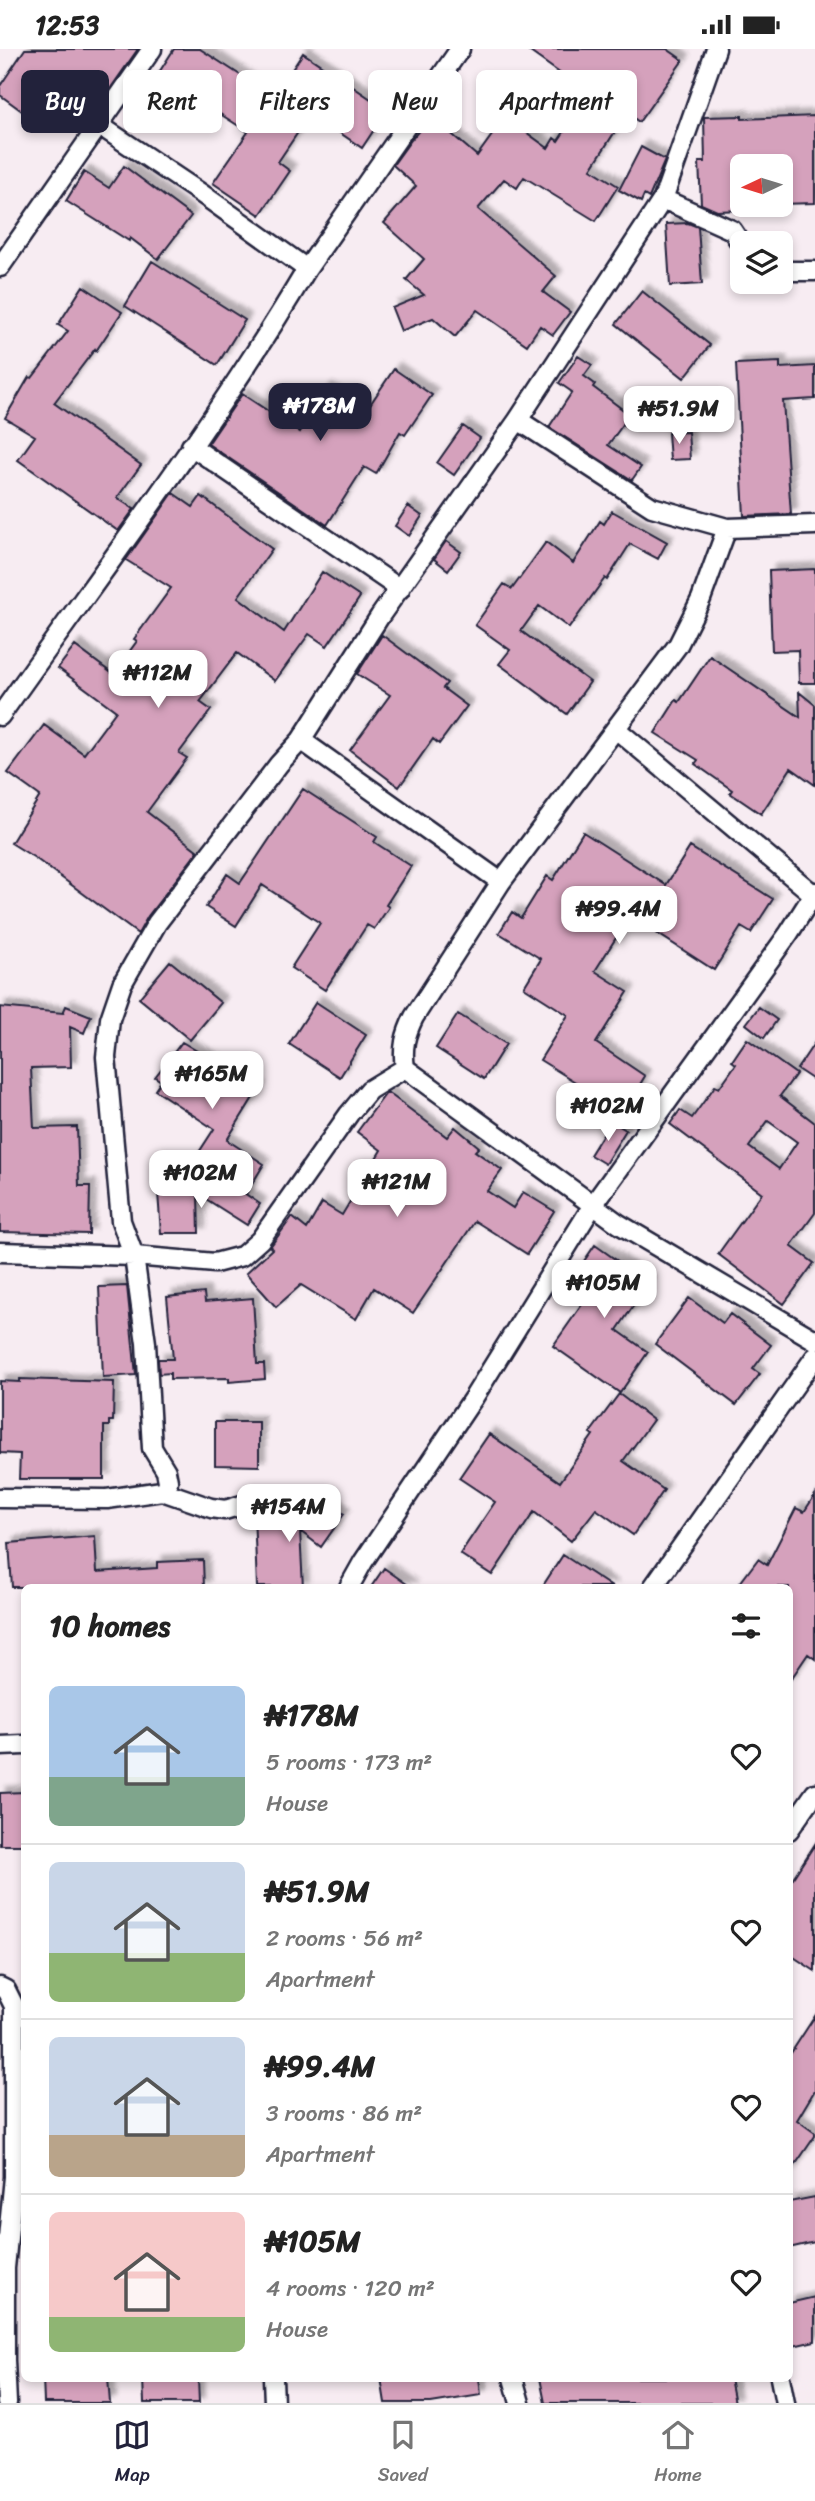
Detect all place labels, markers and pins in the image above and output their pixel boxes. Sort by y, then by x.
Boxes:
pin: ₦178M [271,383,369,443]
pin: ₦51.9M [622,387,736,446]
pin: ₦112M [109,651,207,710]
pin: ₦99.4M [562,887,676,946]
pin: ₦165M [163,1051,261,1111]
pin: ₦102M [559,1083,657,1143]
pin: ₦102M [152,1151,250,1210]
pin: ₦121M [348,1159,446,1219]
pin: ₦105M [555,1261,653,1320]
pin: ₦154M [240,1485,338,1544]

